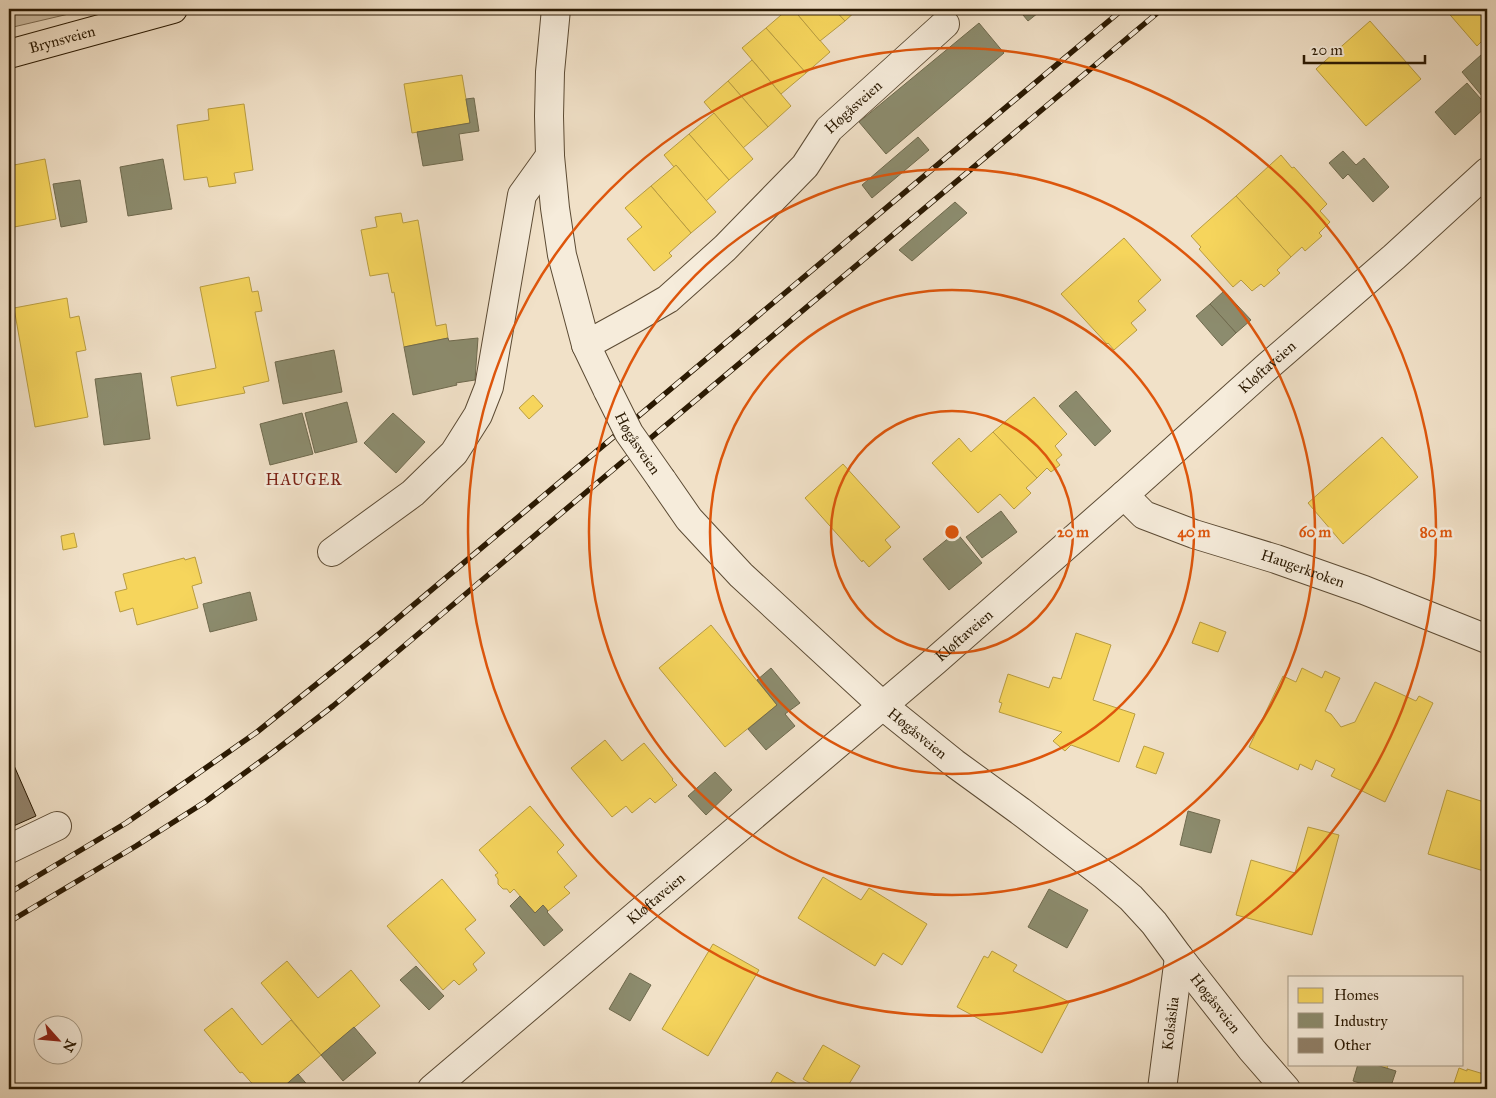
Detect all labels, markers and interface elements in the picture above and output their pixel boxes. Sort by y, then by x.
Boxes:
street label: Brynsveien [27,22,97,57]
scale bar [1304,32,1425,64]
text: 20 m [1311,41,1343,59]
street label: Høgåsveien [821,76,886,137]
street label: Kløftaveien [1235,337,1300,397]
street label: Høgåsveien [611,409,664,478]
district label: HAUGER [266,470,342,489]
centre of rings [943,523,961,541]
text: 20 m [1057,523,1089,541]
text: 40 m [1178,523,1211,542]
text: 60 m [1299,523,1332,541]
text: 80 m [1420,523,1453,541]
street label: Haugerkroken [1259,546,1347,591]
street label: Kløftaveien [932,606,996,666]
street label: Høgåsveien [884,704,951,763]
street label: Kløftaveien [623,869,689,928]
street label: Høgåsveien [1186,970,1244,1037]
legend [1288,976,1464,1066]
text: Homes [1334,986,1379,1004]
street label: Kolsåslia [1158,995,1183,1051]
text: Industry [1334,1012,1388,1030]
north arrow [32,1016,82,1066]
text: Other [1334,1036,1371,1054]
text: N [59,1037,79,1055]

